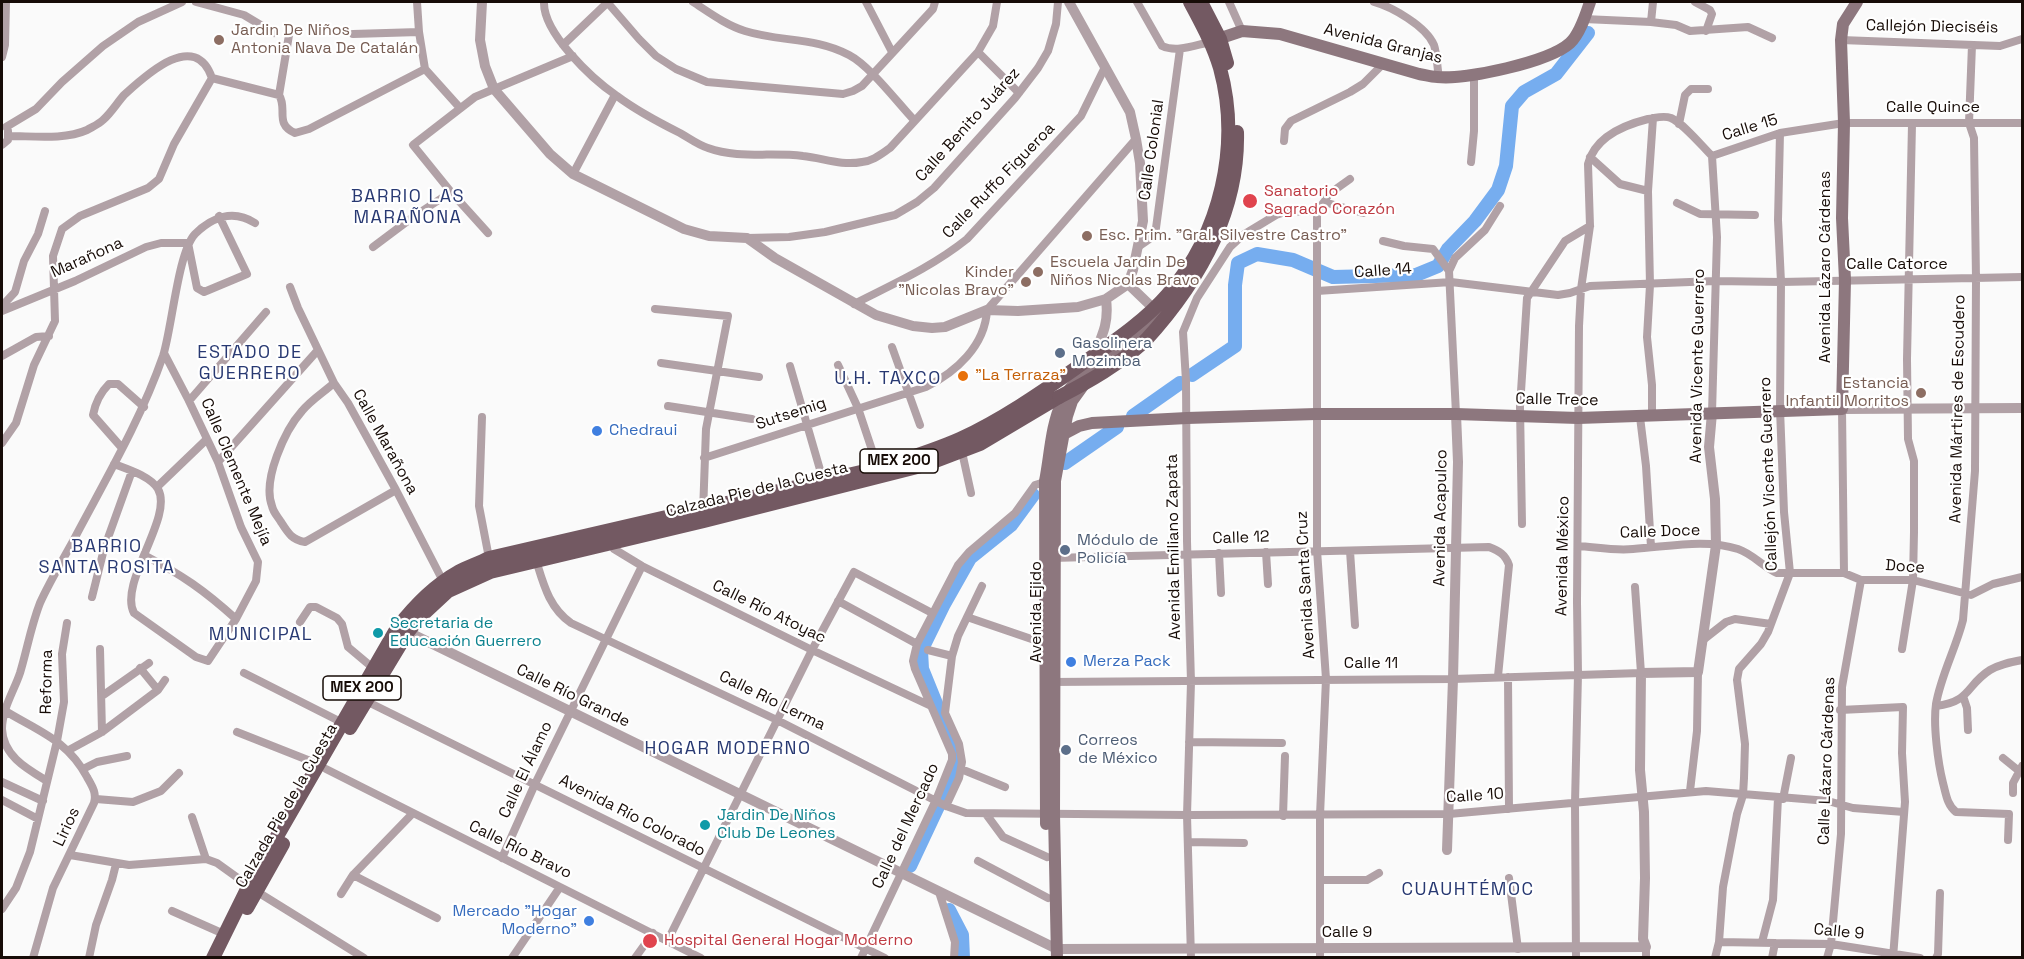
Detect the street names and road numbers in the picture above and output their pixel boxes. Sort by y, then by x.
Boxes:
street label: Callejón Dieciséis [1866,16,1998,38]
street label: Avenida Granjas [1322,20,1444,68]
street label: Calle Benito Juárez [912,64,1024,186]
street label: Calle Colonial [1135,98,1169,202]
street label: Calle Quince [1886,98,1980,118]
street label: Calle 15 [1720,110,1780,146]
street label: Calle Ruffo Figueroa [939,119,1059,243]
street label: Avenida Lázaro Cárdenas [1816,171,1836,363]
street label: Marañona [48,234,126,282]
street label: Calle Catorce [1846,255,1948,275]
street label: Calle 14 [1354,259,1412,283]
street label: Avenida Vicente Guerrero [1687,268,1709,464]
street label: Avenida Mártires de Escudero [1946,294,1970,524]
street label: Callejón Vicente Guerrero [1756,377,1782,571]
street label: Calle Marañona [348,386,422,498]
street label: Calle Trece [1515,390,1599,410]
street label: Sutsemig [753,394,829,434]
street label: Calle Clemente Mejía [196,395,276,549]
road number: MEX 200 [860,449,938,473]
street label: Avenida Acapulco [1430,449,1452,587]
street label: Avenida Emiliano Zapata [1163,454,1185,640]
street label: Calzada Pie de la Cuesta [664,458,850,522]
street label: Avenida México [1552,496,1574,616]
street label: Avenida Santa Cruz [1293,510,1319,660]
street label: Calle Doce [1619,521,1701,543]
street label: Calle 12 [1212,527,1270,549]
street label: Doce [1885,556,1925,578]
street label: Avenida Ejido [1027,561,1047,663]
street label: Calle Río Atoyac [709,576,829,648]
street label: Reforma [37,649,57,715]
street label: Calle 11 [1344,654,1398,674]
street label: Calle Río Grande [513,660,633,732]
street label: Calle Río Lerma [716,667,828,735]
road number: MEX 200 [323,676,401,700]
street label: Calle Lázaro Cárdenas [1814,676,1840,846]
street label: Calle El Álamo [495,718,557,822]
street label: Calzada Pie de la Cuesta [232,720,342,892]
street label: Calle del Mercado [868,760,944,892]
street label: Avenida Río Colorado [556,771,708,861]
street label: Calle 10 [1445,784,1505,808]
street label: Lirios [50,804,84,850]
street label: Calle Río Bravo [465,817,575,883]
street label: Calle 9 [1813,920,1865,944]
street label: Calle 9 [1322,923,1372,943]

